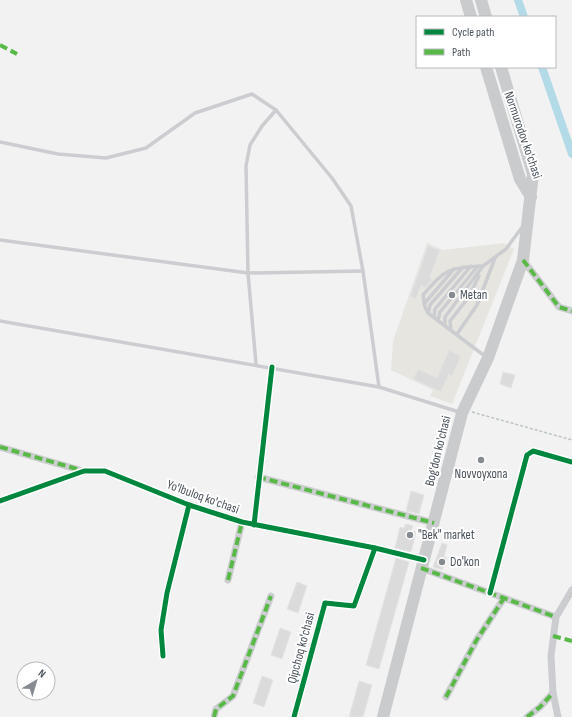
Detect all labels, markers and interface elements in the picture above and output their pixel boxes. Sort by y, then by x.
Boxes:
legend [416,16,556,68]
text: Cycle path [452,25,494,40]
text: Path [452,45,470,60]
street label: Normurodov ko'chasi [501,89,545,181]
place label: Metan [460,287,487,303]
marker: Metan [447,290,457,300]
street label: Bog'don ko'chasi [422,414,454,488]
marker: Novvoyxona [476,455,486,465]
place label: Novvoyxona [455,466,507,482]
street label: Yo'lbuloq ko'chasi [165,477,241,517]
place label: "Bek" market [418,527,475,543]
marker: "Bek" market [405,530,415,540]
place label: Do'kon [450,554,480,570]
marker: Do'kon [437,557,447,567]
street label: Qipchoq ko'chasi [284,611,318,685]
north arrow [16,661,56,701]
text: N [36,667,48,681]

